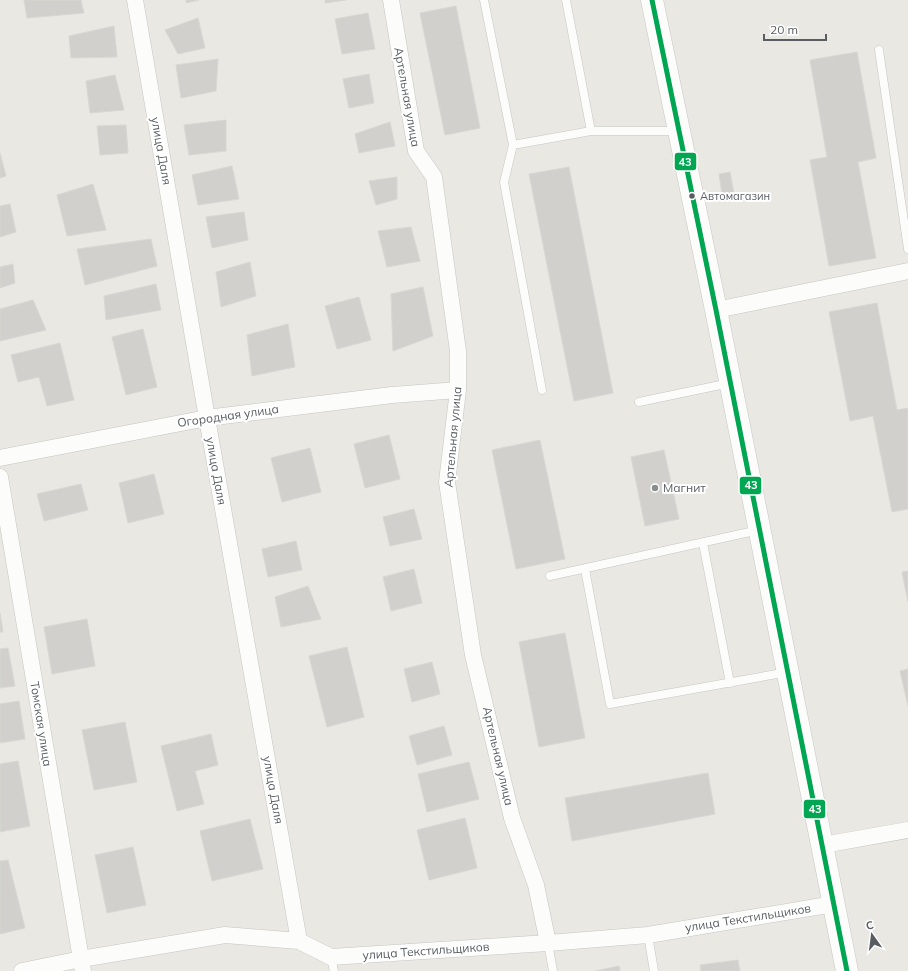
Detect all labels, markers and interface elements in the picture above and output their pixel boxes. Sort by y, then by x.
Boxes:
scale bar [764,16,826,42]
text: 20 m [770,22,798,37]
street label: Артельная улица [391,46,424,148]
street label: улица Даля [148,116,175,186]
line badge: 43 [674,152,697,171]
text: 43 [678,155,692,169]
place label: Автомагазин [700,189,770,203]
marker: Автомагазин [687,191,697,201]
street label: Артельная улица [441,386,464,488]
street label: Огородная улица [176,401,280,430]
street label: улица Даля [203,436,230,506]
line badge: 43 [739,476,762,495]
text: 43 [744,478,758,492]
place label: Магнит [663,480,706,495]
marker: Магнит [650,483,660,493]
street label: Томская улица [27,680,56,768]
street label: Артельная улица [480,705,517,807]
street label: улица Даля [260,755,287,825]
line badge: 43 [803,799,826,819]
text: 43 [808,802,822,816]
street label: улица Текстильщиков [684,900,812,935]
north arrow [852,915,892,955]
text: С [864,917,875,933]
street label: улица Текстильщиков [362,939,490,962]

